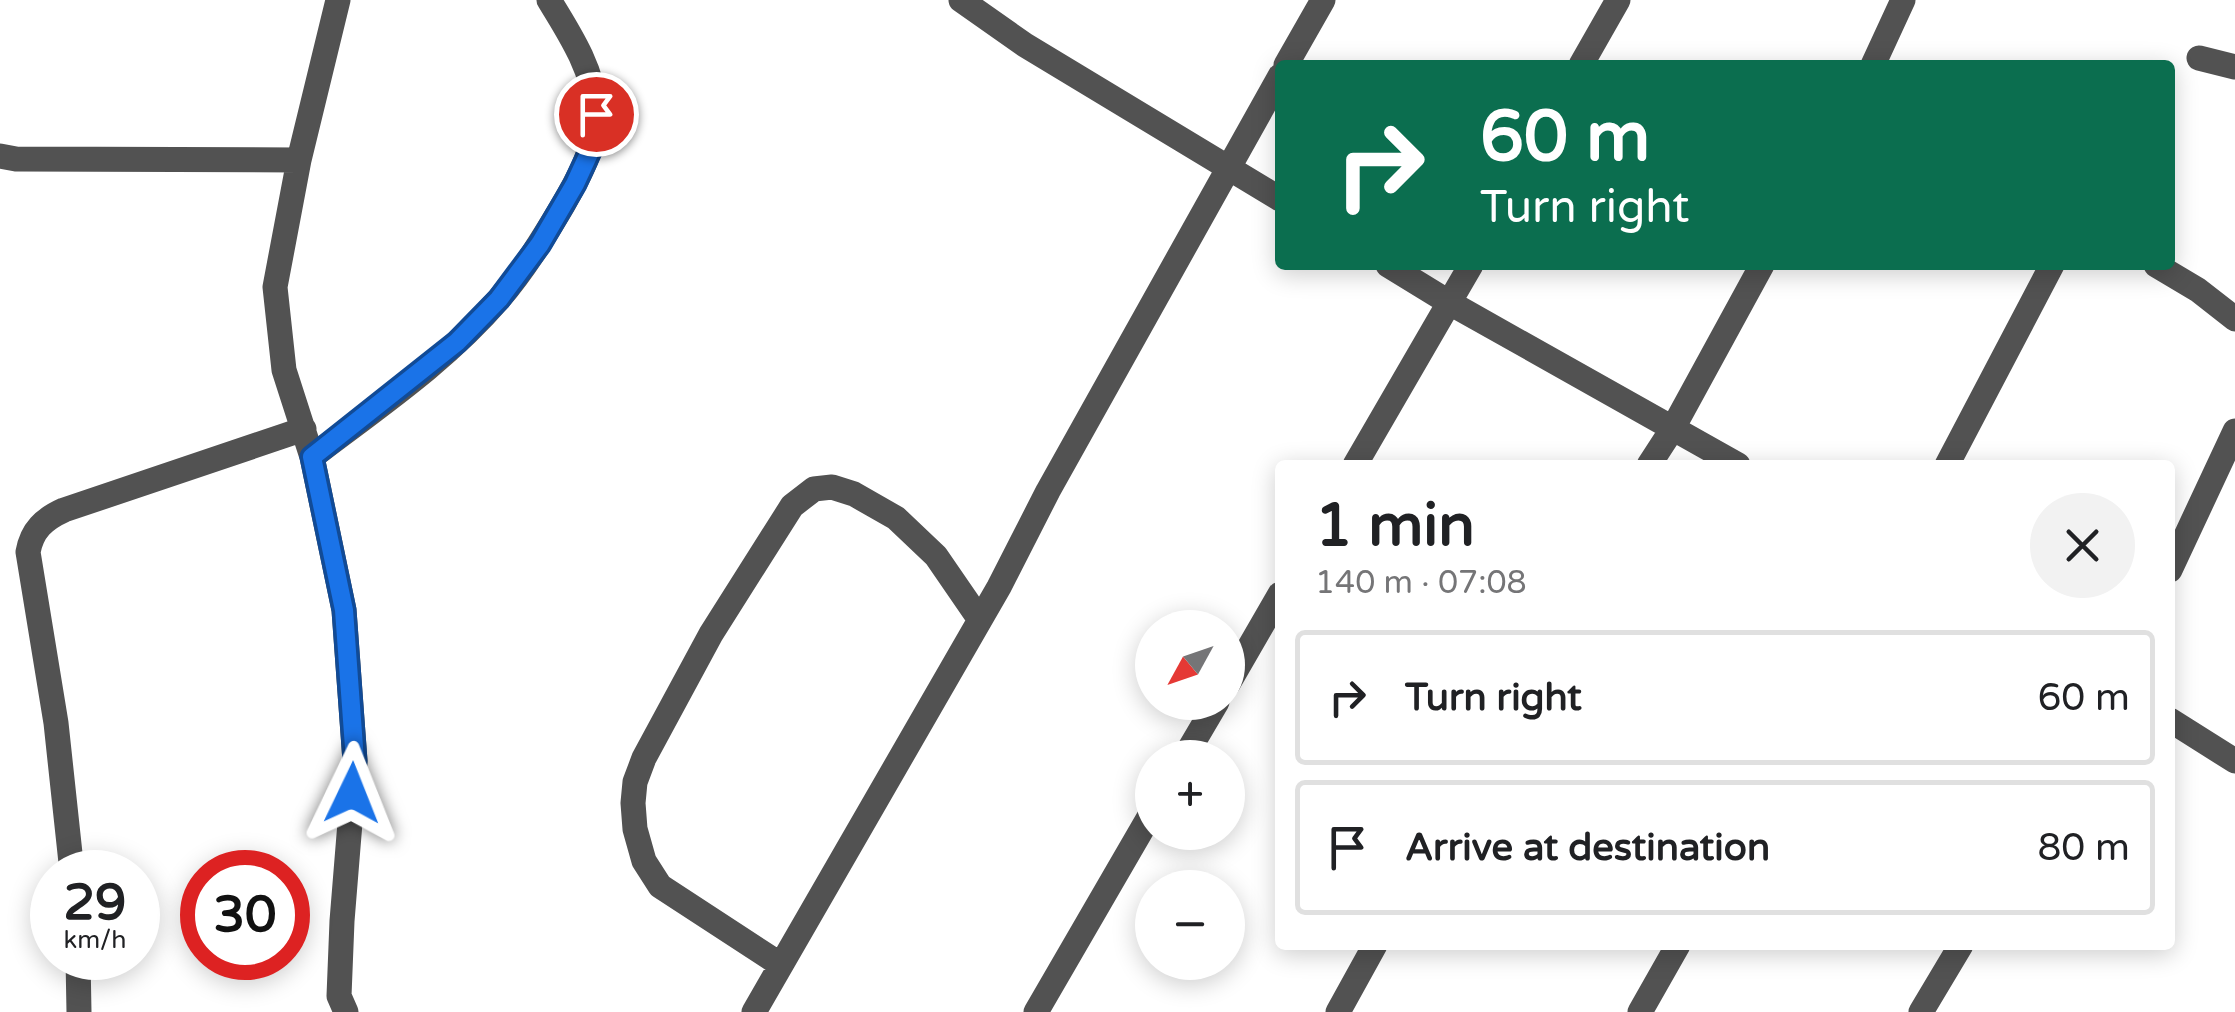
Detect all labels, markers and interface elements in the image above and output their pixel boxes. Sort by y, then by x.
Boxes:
pin [554,72,639,157]
icon: arrive [569,87,624,142]
text: 60 m [1480,96,1650,180]
icon: right [1315,100,1445,230]
text: Turn right [1480,181,1689,235]
text: 1 min [1315,490,1475,562]
button: close [2030,493,2135,598]
text: 140 m · 07:08 [1315,564,1527,602]
north arrow [1135,610,1245,720]
map controls [1135,610,1245,980]
icon: right [1320,670,1375,725]
text: Turn right [1405,675,1582,721]
text: 60 m [2038,675,2130,721]
button: + [1135,740,1245,850]
position arrow [300,741,404,845]
icon: arrive [1320,820,1375,875]
text: Arrive at destination [1405,825,1770,871]
text: 80 m [2038,825,2130,871]
speed limit sign: 30 [180,850,310,980]
button: − [1135,870,1245,980]
text: 29 [64,873,126,933]
text: km/h [64,925,126,955]

